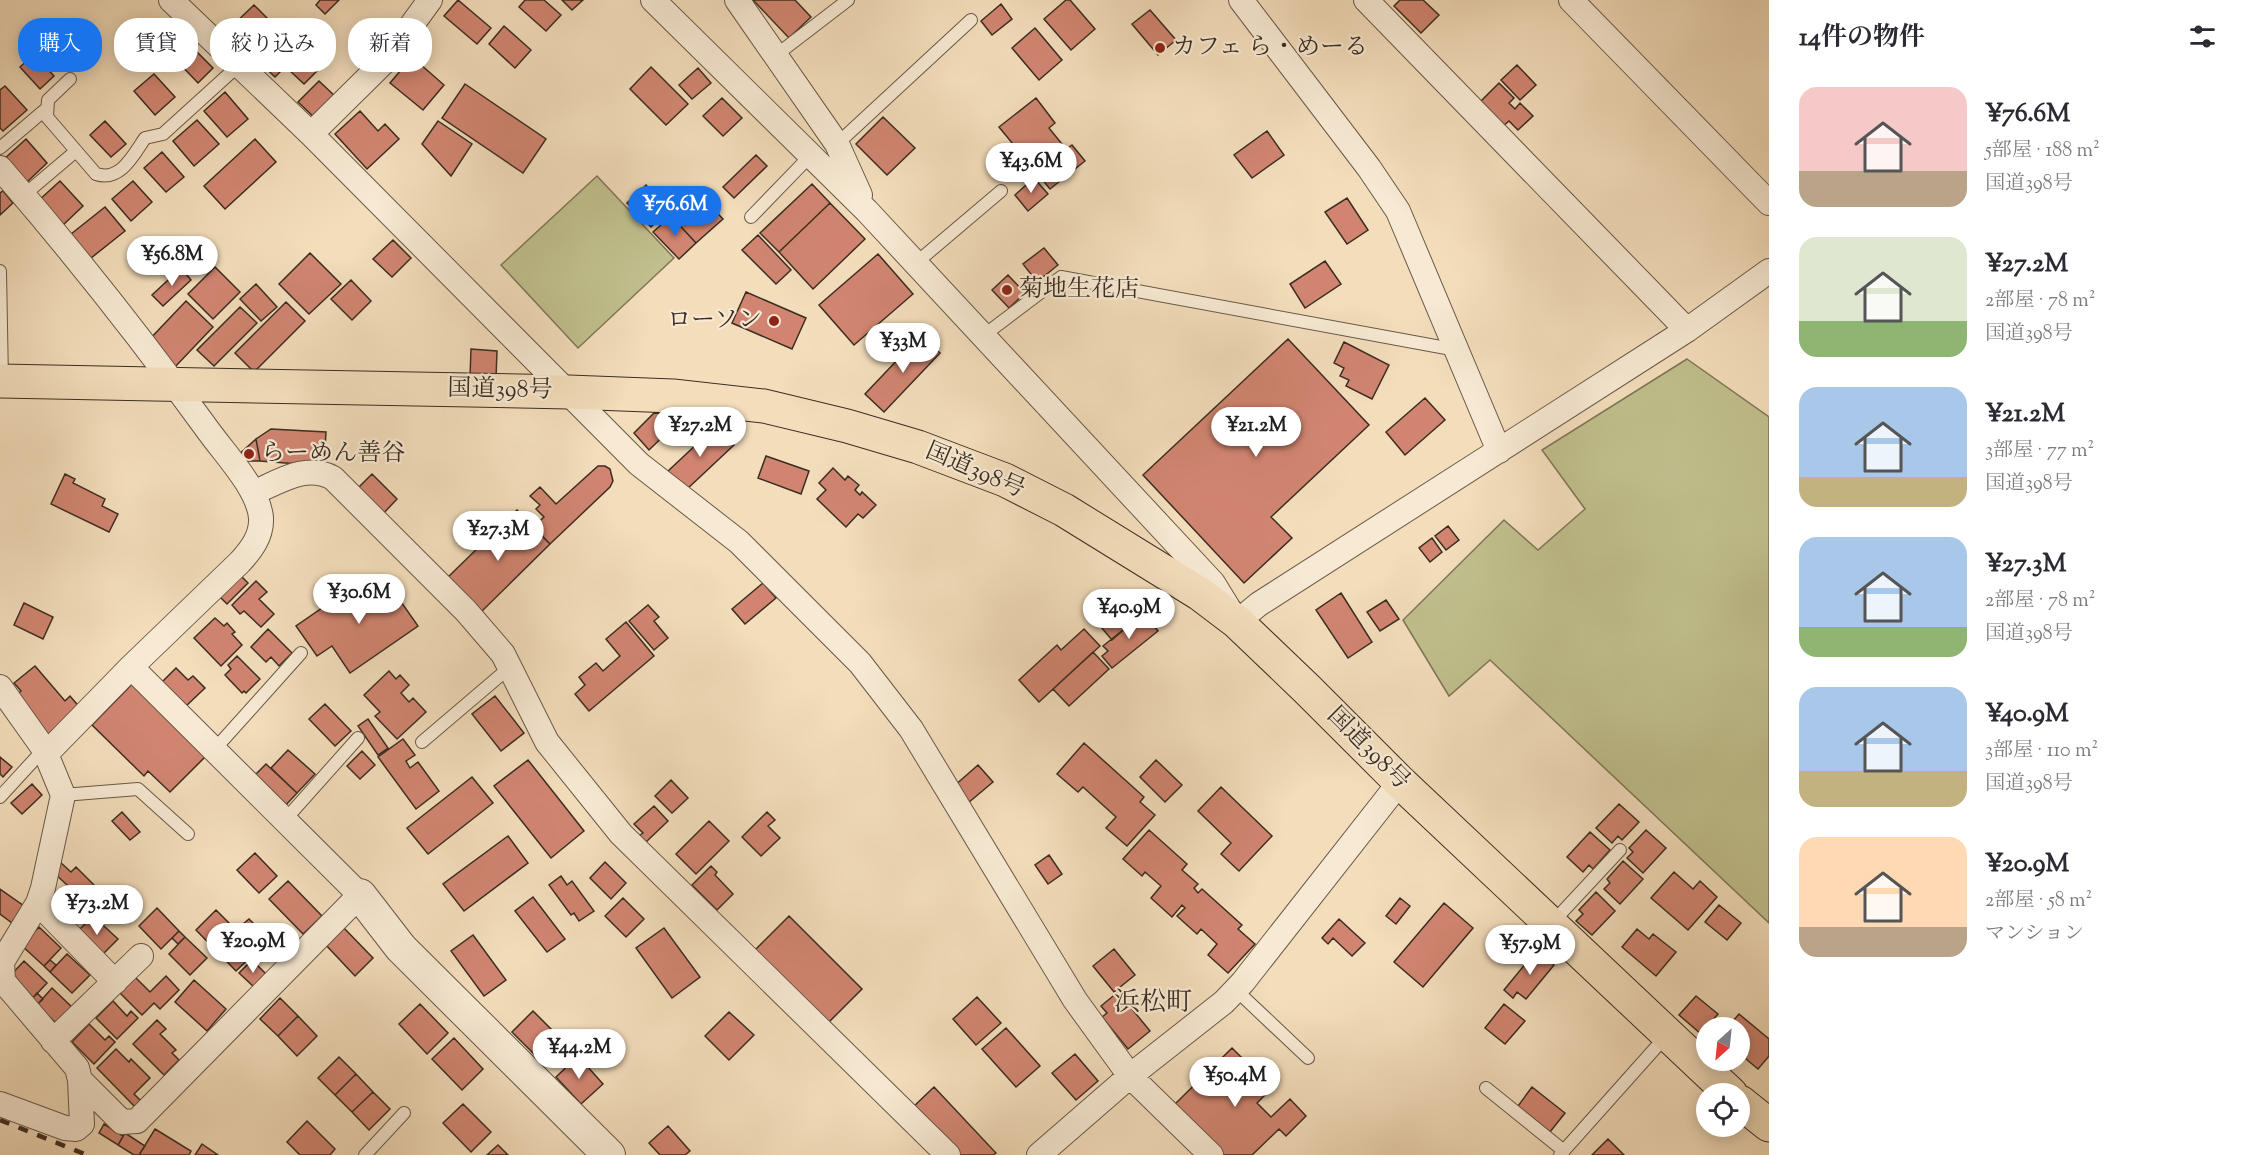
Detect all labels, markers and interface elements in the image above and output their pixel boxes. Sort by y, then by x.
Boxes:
chip: 購入 [18,18,102,72]
chip: 賃貸 [114,18,198,72]
chip: 絞り込み [210,18,336,72]
chip: 新着 [348,18,432,72]
text: 14件の物件 [1799,20,1925,57]
icon: filters [2186,20,2219,53]
place label: カフェ ら・めーる [1172,31,1368,65]
marker: カフェ ら・めーる [1153,41,1167,55]
text: ¥76.6M [1985,96,2070,133]
icon: home [1847,111,1919,183]
text: 5部屋 · 188 m² [1985,137,2100,166]
pin: ¥43.6M [982,143,1080,194]
text: ¥43.6M [1000,148,1062,177]
text: 国道398号 [1985,170,2073,199]
pin: ¥76.6M [626,186,724,237]
text: ¥76.6M [642,191,708,220]
pin: ¥56.8M [123,236,221,287]
text: ¥56.8M [141,241,203,270]
text: ¥27.2M [1985,246,2068,283]
icon: home [1847,261,1919,333]
place label: 菊地生花店 [1019,273,1139,307]
marker: 菊地生花店 [1000,283,1014,297]
text: 2部屋 · 78 m² [1985,287,2095,316]
place label: ローソン [667,304,762,338]
marker: ローソン [767,314,781,328]
text: 国道398号 [1985,320,2073,349]
pin: ¥33M [867,323,939,374]
text: ¥33M [879,328,927,357]
street label: 国道398号 [447,372,553,408]
text: ¥21.2M [1985,396,2065,433]
pin: ¥27.2M [651,407,749,458]
pin: ¥21.2M [1207,407,1305,458]
icon: home [1847,411,1919,483]
text: ¥27.2M [668,412,732,441]
text: ¥21.2M [1225,412,1287,441]
street label: 国道398号 [920,435,1030,507]
place label: らーめん善谷 [261,437,405,471]
text: 3部屋 · 77 m² [1985,437,2094,466]
marker: らーめん善谷 [242,447,256,461]
text: 国道398号 [1985,470,2073,499]
pin: ¥27.3M [449,511,547,562]
text: ¥27.3M [467,516,529,545]
text: ¥27.3M [1985,546,2066,583]
icon: home [1847,561,1919,633]
pin: ¥30.6M [310,574,408,625]
text: ¥30.6M [327,579,391,608]
text: 2部屋 · 78 m² [1985,587,2095,616]
pin: ¥40.9M [1080,589,1178,640]
text: ¥40.9M [1097,594,1161,623]
text: 国道398号 [1985,620,2073,649]
text: ¥40.9M [1985,696,2069,733]
street label: 国道398号 [1319,700,1417,798]
icon: home [1847,711,1919,783]
text: 3部屋 · 110 m² [1985,737,2098,766]
text: 国道398号 [1985,770,2073,799]
text: ¥20.9M [1985,846,2069,883]
icon: home [1847,861,1919,933]
pin: ¥73.2M [48,885,146,936]
text: 2部屋 · 58 m² [1985,887,2092,916]
text: ¥73.2M [65,890,129,919]
text: マンション [1985,920,2084,949]
pin: ¥20.9M [204,923,302,974]
pin: ¥57.9M [1481,925,1579,976]
text: ¥20.9M [221,928,285,957]
text: ¥57.9M [1499,930,1561,959]
district label: 浜松町 [1114,985,1192,1022]
north arrow [1696,1017,1750,1071]
map controls [1696,1017,1750,1137]
pin: ¥44.2M [530,1029,628,1080]
text: ¥44.2M [547,1034,611,1063]
pin: ¥50.4M [1186,1057,1284,1108]
text: ¥50.4M [1203,1062,1267,1091]
button: locate [1696,1083,1750,1137]

